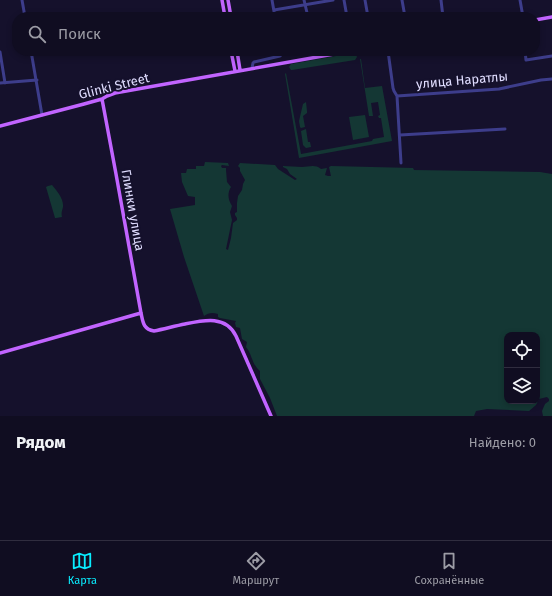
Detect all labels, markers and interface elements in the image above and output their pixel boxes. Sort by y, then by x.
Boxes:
search box [12,12,540,56]
icon: search [26,23,48,45]
text: Поиск [58,25,101,43]
street label: улица Наратлы [415,69,509,91]
street label: Glinki Street [77,70,151,102]
street label: Глинки улица [118,168,148,252]
map controls [504,332,540,404]
button: locate [504,332,540,368]
button: layers [504,368,540,404]
text: Рядом [16,432,66,453]
text: Найдено: 0 [469,435,536,450]
tab: Карта [68,550,97,587]
tab: Маршрут [232,550,279,587]
tab: Сохранённые [415,550,484,587]

